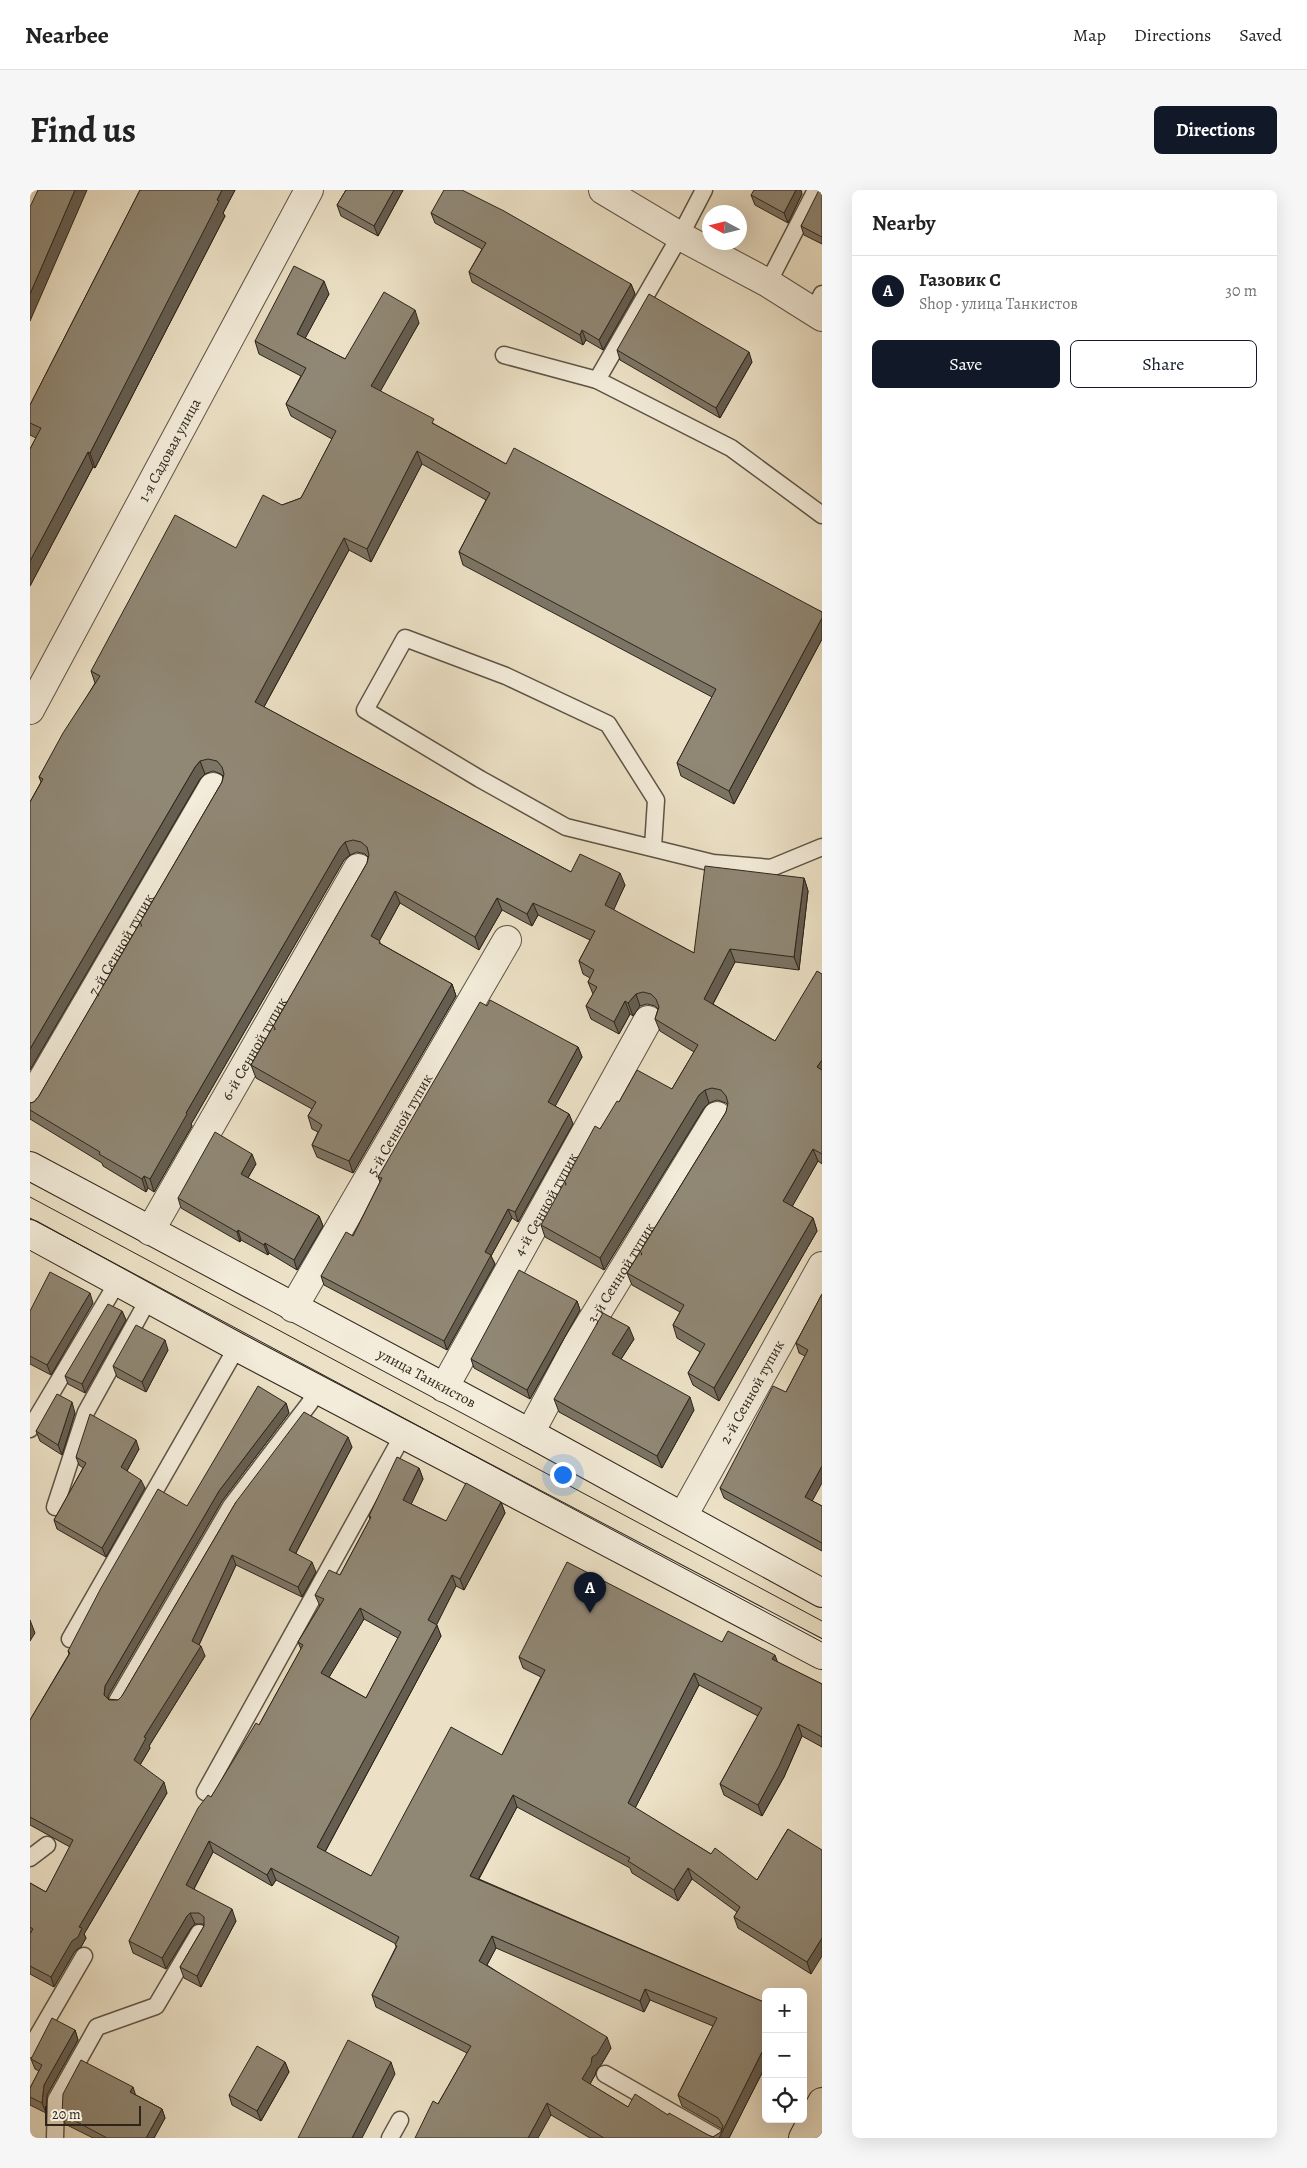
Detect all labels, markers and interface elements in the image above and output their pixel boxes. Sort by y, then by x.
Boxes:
text: Nearbee [25,19,109,51]
text: Map [1073,23,1106,47]
text: Directions [1134,23,1211,47]
text: Saved [1239,23,1282,47]
text: Find us [30,106,136,154]
button: Directions [1154,106,1277,154]
north arrow [702,205,747,250]
text: Nearby [872,209,935,237]
text: Газовик С [919,267,1001,293]
text: A [883,280,893,302]
text: 30 m [1225,280,1257,302]
text: Shop · улица Танкистов [919,293,1078,315]
button: Save [872,340,1060,388]
button: Share [1070,340,1257,388]
street label: 1-я Садовая улица [134,395,205,505]
street label: 7-й Сенной тупик [84,890,159,999]
street label: 6-й Сенной тупик [217,993,292,1104]
street label: 5-й Сенной тупик [362,1070,437,1180]
street label: 4-й Сенной тупик [509,1149,583,1260]
street label: 3-й Сенной тупик [582,1219,660,1327]
street label: 2-й Сенной тупик [715,1336,789,1447]
street label: улица Танкистов [373,1343,480,1412]
your location [550,1462,576,1488]
pin: A [574,1572,606,1613]
map controls [762,1988,807,2123]
button: + [762,1988,807,2033]
button: − [762,2033,807,2078]
button: locate [762,2078,807,2123]
scale bar [45,2103,141,2126]
text: 20 m [52,2105,81,2124]

